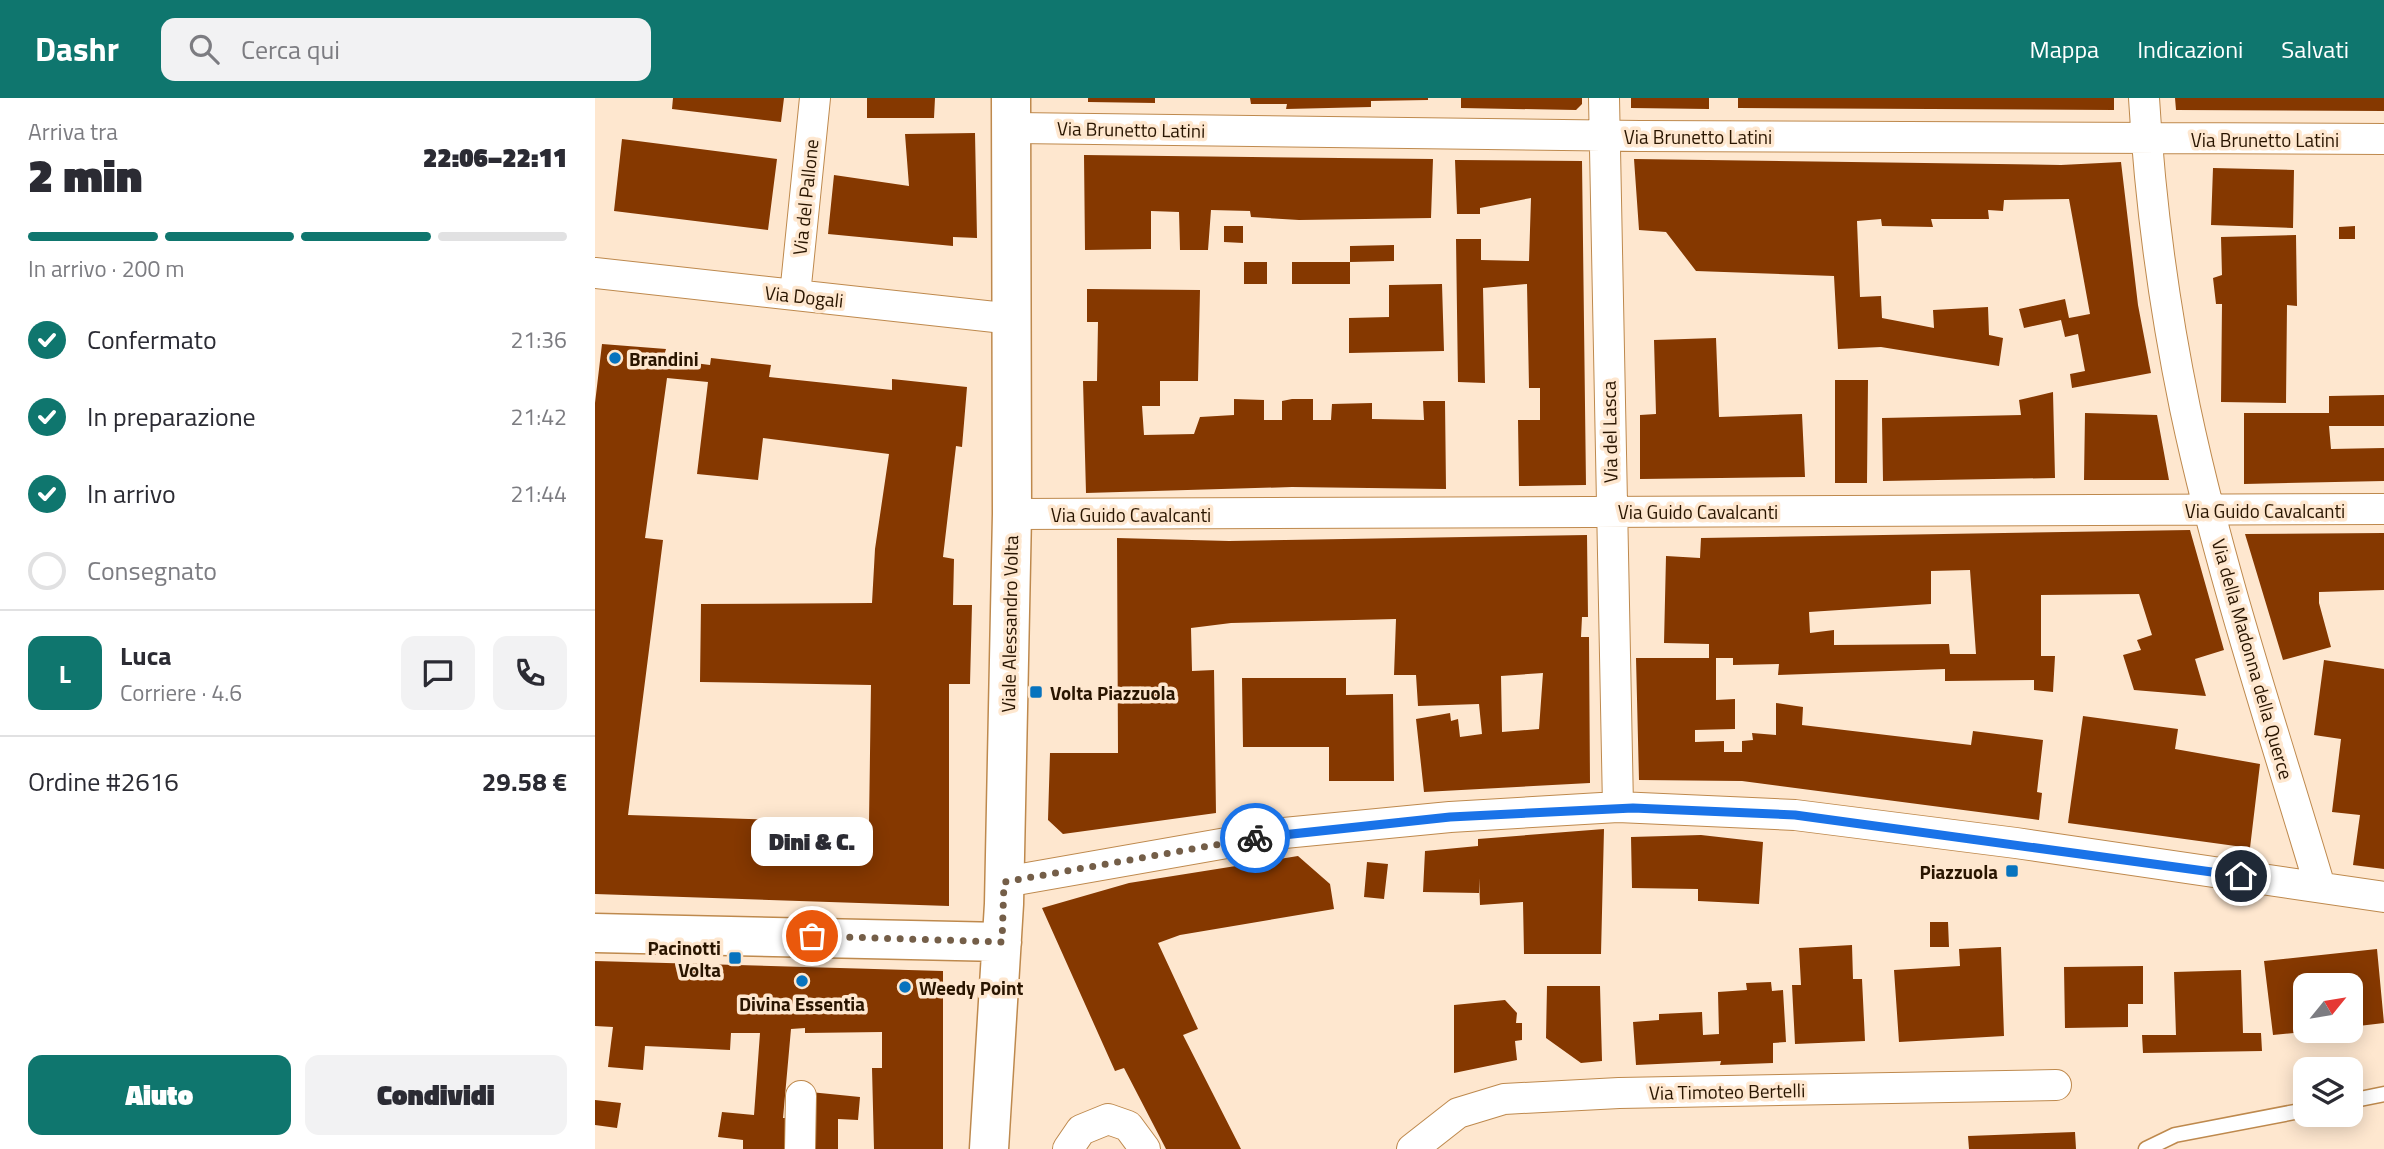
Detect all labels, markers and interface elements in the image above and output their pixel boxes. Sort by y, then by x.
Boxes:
search box [161,18,651,81]
text: Dashr [35,24,119,74]
icon: search [185,30,223,68]
text: Cerca qui [241,30,340,69]
text: Mappa [2030,31,2099,67]
text: Indicazioni [2137,31,2243,67]
text: Salvati [2281,31,2349,67]
street label: Via Brunetto Latini [1057,113,1205,145]
text: Arriva tra [28,114,118,149]
street label: Via Brunetto Latini [1624,122,1772,151]
street label: Via Brunetto Latini [2191,125,2339,154]
text: 22:06–22:11 [423,138,567,177]
street label: Via del Pallone [784,138,826,256]
text: 2 min [28,140,142,210]
text: In arrivo · 200 m [28,251,185,286]
street label: Via Dogali [763,277,845,315]
text: Confermato [87,320,217,359]
icon: check [28,321,66,359]
text: 21:36 [510,322,567,357]
place label: Brandini [629,344,699,373]
marker: Brandini [607,350,623,366]
street label: Via del Lasca [1594,380,1624,483]
text: In preparazione [87,397,256,436]
icon: check [28,398,66,436]
text: 21:42 [510,399,567,434]
text: In arrivo [87,474,176,513]
icon: check [28,475,66,513]
text: 21:44 [510,476,567,511]
street label: Via Guido Cavalcanti [2185,496,2345,525]
street label: Via Guido Cavalcanti [1618,497,1778,526]
street label: Via Guido Cavalcanti [1051,500,1211,529]
street label: Viale Alessandro Volta [993,535,1025,713]
street label: Via della Madonna della Querce [2205,535,2301,783]
text: Consegnato [87,551,217,590]
text: Luca [120,636,172,675]
button: chat [401,636,475,710]
button: phone [493,636,567,710]
text: L [59,654,71,693]
text: Corriere · 4.6 [120,675,242,710]
place label: Volta Piazzuola [1050,678,1176,707]
marker: Volta Piazzuola [1028,684,1044,700]
text: Ordine #2616 [28,762,179,801]
text: 29.58 € [482,762,567,801]
courier [1220,803,1290,873]
callout: Dini & C. [751,817,873,866]
icon: bike [1236,819,1274,857]
text: Dini & C. [769,824,855,859]
pin [2211,846,2271,906]
place label: Piazzuola [1919,857,1998,886]
icon: home [2222,857,2260,895]
marker: Piazzuola [2004,863,2020,879]
pin [782,906,842,966]
icon: bag [793,917,831,955]
place label: Pacinotti Volta [647,933,721,984]
marker: Pacinotti Volta [727,950,743,966]
marker: Divina Essentia [794,973,810,989]
place label: Weedy Point [919,973,1024,1002]
north arrow [2293,973,2363,1043]
map controls [2293,973,2363,1127]
marker: Weedy Point [897,979,913,995]
place label: Divina Essentia [739,989,865,1018]
button: Aiuto [28,1055,291,1135]
button: Condividi [305,1055,567,1135]
button: layers [2293,1057,2363,1127]
street label: Via Timoteo Bertelli [1649,1075,1805,1107]

